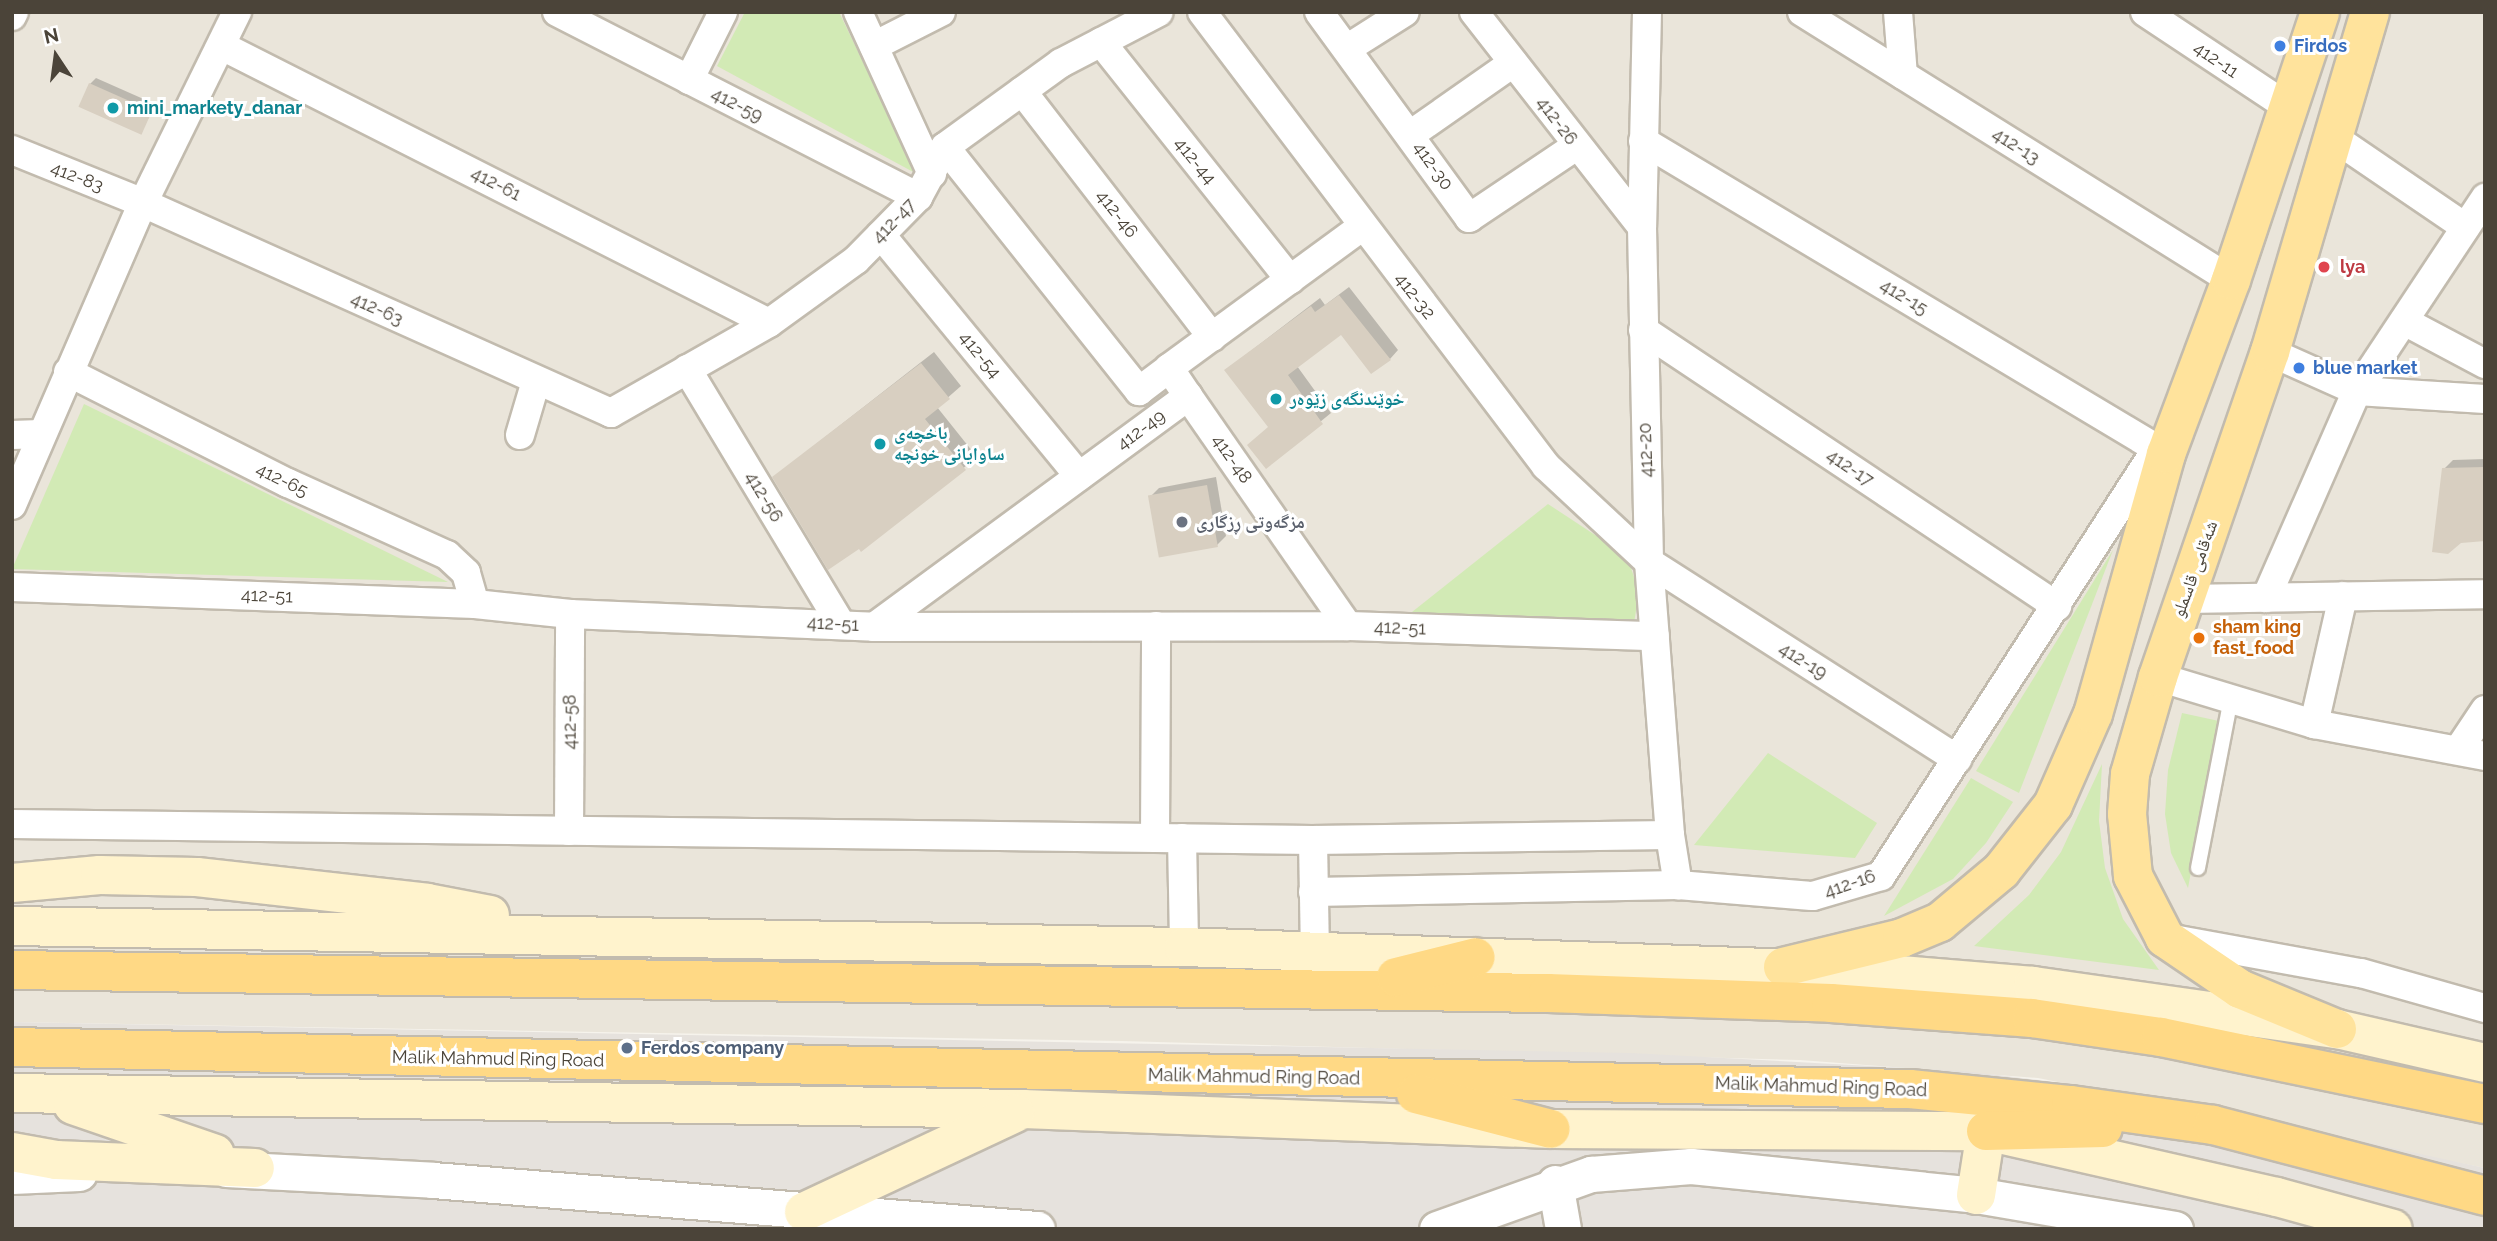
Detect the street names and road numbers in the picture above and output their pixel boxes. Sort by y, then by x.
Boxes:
street label: 412-11 [2189,37,2243,83]
street label: 412-59 [708,83,766,127]
street label: 412-26 [1532,93,1582,149]
street label: 412-13 [1988,123,2044,169]
street label: 412-44 [1170,133,1220,189]
street label: 412-30 [1409,137,1457,195]
street label: 412-83 [48,157,106,197]
street label: 412-61 [467,162,525,206]
street label: 412-46 [1092,186,1142,242]
street label: 412-47 [868,194,920,248]
street label: 412-32 [1390,269,1440,323]
street label: 412-15 [1876,274,1932,320]
street label: 412-63 [347,288,407,330]
street label: 412-54 [955,327,1005,383]
street label: 412-49 [1113,405,1169,455]
street label: 412-20 [1634,422,1658,478]
street label: 412-48 [1207,430,1257,488]
street label: 412-17 [1823,445,1877,491]
street label: 412-65 [252,458,312,502]
street label: 412-56 [741,468,787,526]
street label: شەقامی قاسملو [2167,518,2223,620]
street label: 412-51 [241,584,293,608]
street label: 412-51 [806,612,860,636]
street label: 412-51 [1374,616,1426,640]
street label: 412-19 [1775,638,1831,684]
street label: 412-58 [559,695,581,749]
street label: 412-16 [1821,865,1879,903]
street label: Malik Mahmud Ring Road [392,1046,604,1072]
street label: Malik Mahmud Ring Road [1148,1064,1360,1090]
street label: Malik Mahmud Ring Road [1714,1072,1928,1102]

